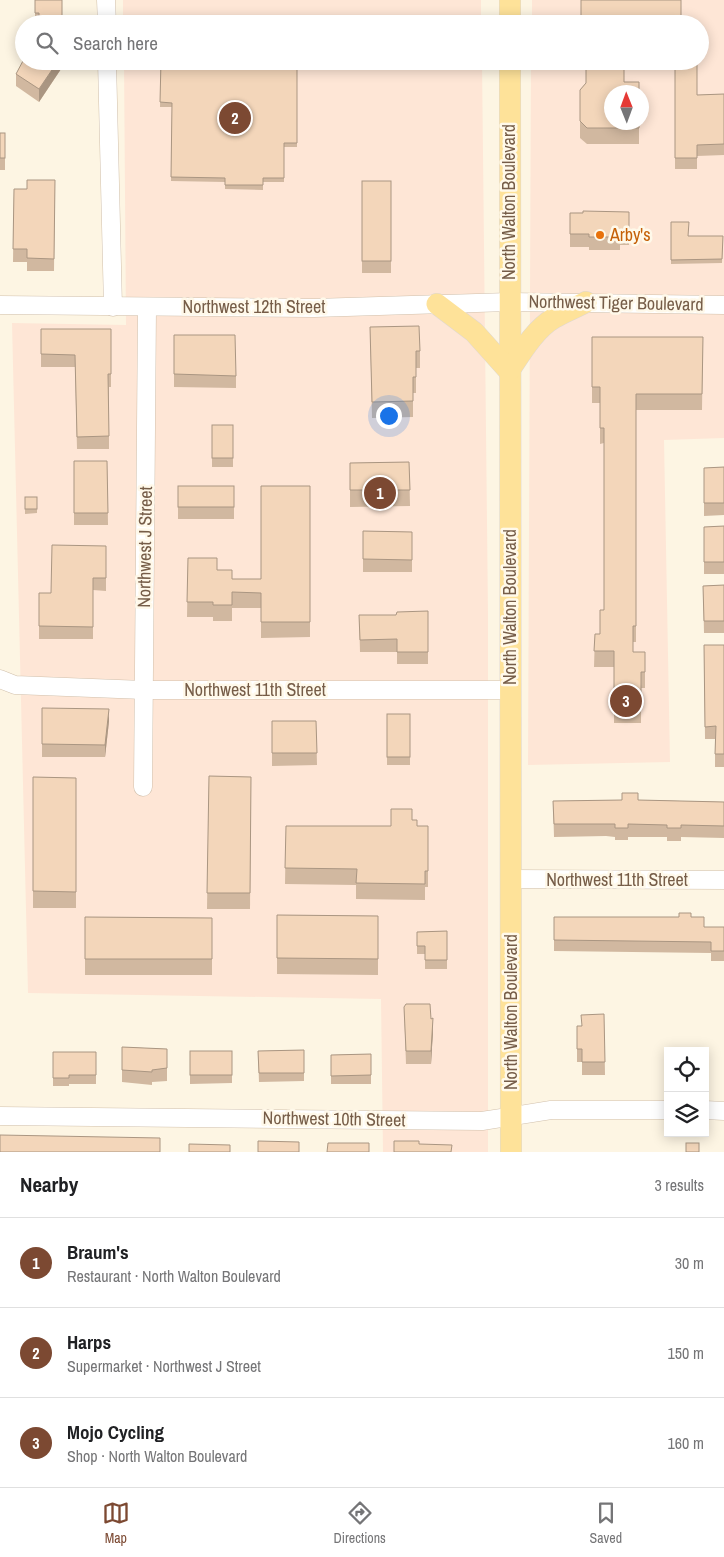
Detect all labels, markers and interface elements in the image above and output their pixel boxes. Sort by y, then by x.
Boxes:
search box [15,15,709,70]
icon: search [33,29,61,57]
text: Search here [73,30,158,56]
north arrow [604,85,649,130]
pin: 2 [219,99,251,137]
street label: North Walton Boulevard [496,124,521,280]
place label: Arby's [609,222,651,247]
marker: Arby's [594,229,606,241]
street label: Northwest Tiger Boulevard [528,288,704,317]
street label: Northwest 12th Street [183,294,325,319]
your location [376,403,402,429]
pin: 1 [364,474,396,512]
street label: Northwest J Street [131,486,158,608]
street label: North Walton Boulevard [497,529,522,685]
street label: Northwest 11th Street [184,677,326,702]
pin: 3 [610,682,642,720]
street label: Northwest 11th Street [546,867,688,892]
street label: North Walton Boulevard [498,934,523,1090]
map controls [664,1047,709,1137]
button: locate [664,1047,709,1092]
button: layers [664,1092,709,1137]
street label: Northwest 10th Street [262,1105,406,1132]
text: Nearby [20,1170,78,1199]
text: 3 results [654,1174,704,1196]
text: Braum's [67,1239,129,1265]
text: 1 [32,1252,40,1274]
text: 30 m [675,1252,704,1274]
text: Restaurant · North Walton Boulevard [67,1265,281,1287]
text: Harps [67,1329,111,1355]
text: 2 [32,1342,40,1364]
text: 150 m [668,1342,704,1364]
text: Supermarket · Northwest J Street [67,1355,261,1377]
text: Mojo Cycling [67,1419,164,1445]
text: 3 [32,1432,40,1454]
text: 160 m [668,1432,704,1454]
text: Shop · North Walton Boulevard [67,1445,247,1467]
tab: Map [102,1499,130,1547]
tab: Directions [334,1499,386,1547]
tab: Saved [590,1499,622,1547]

